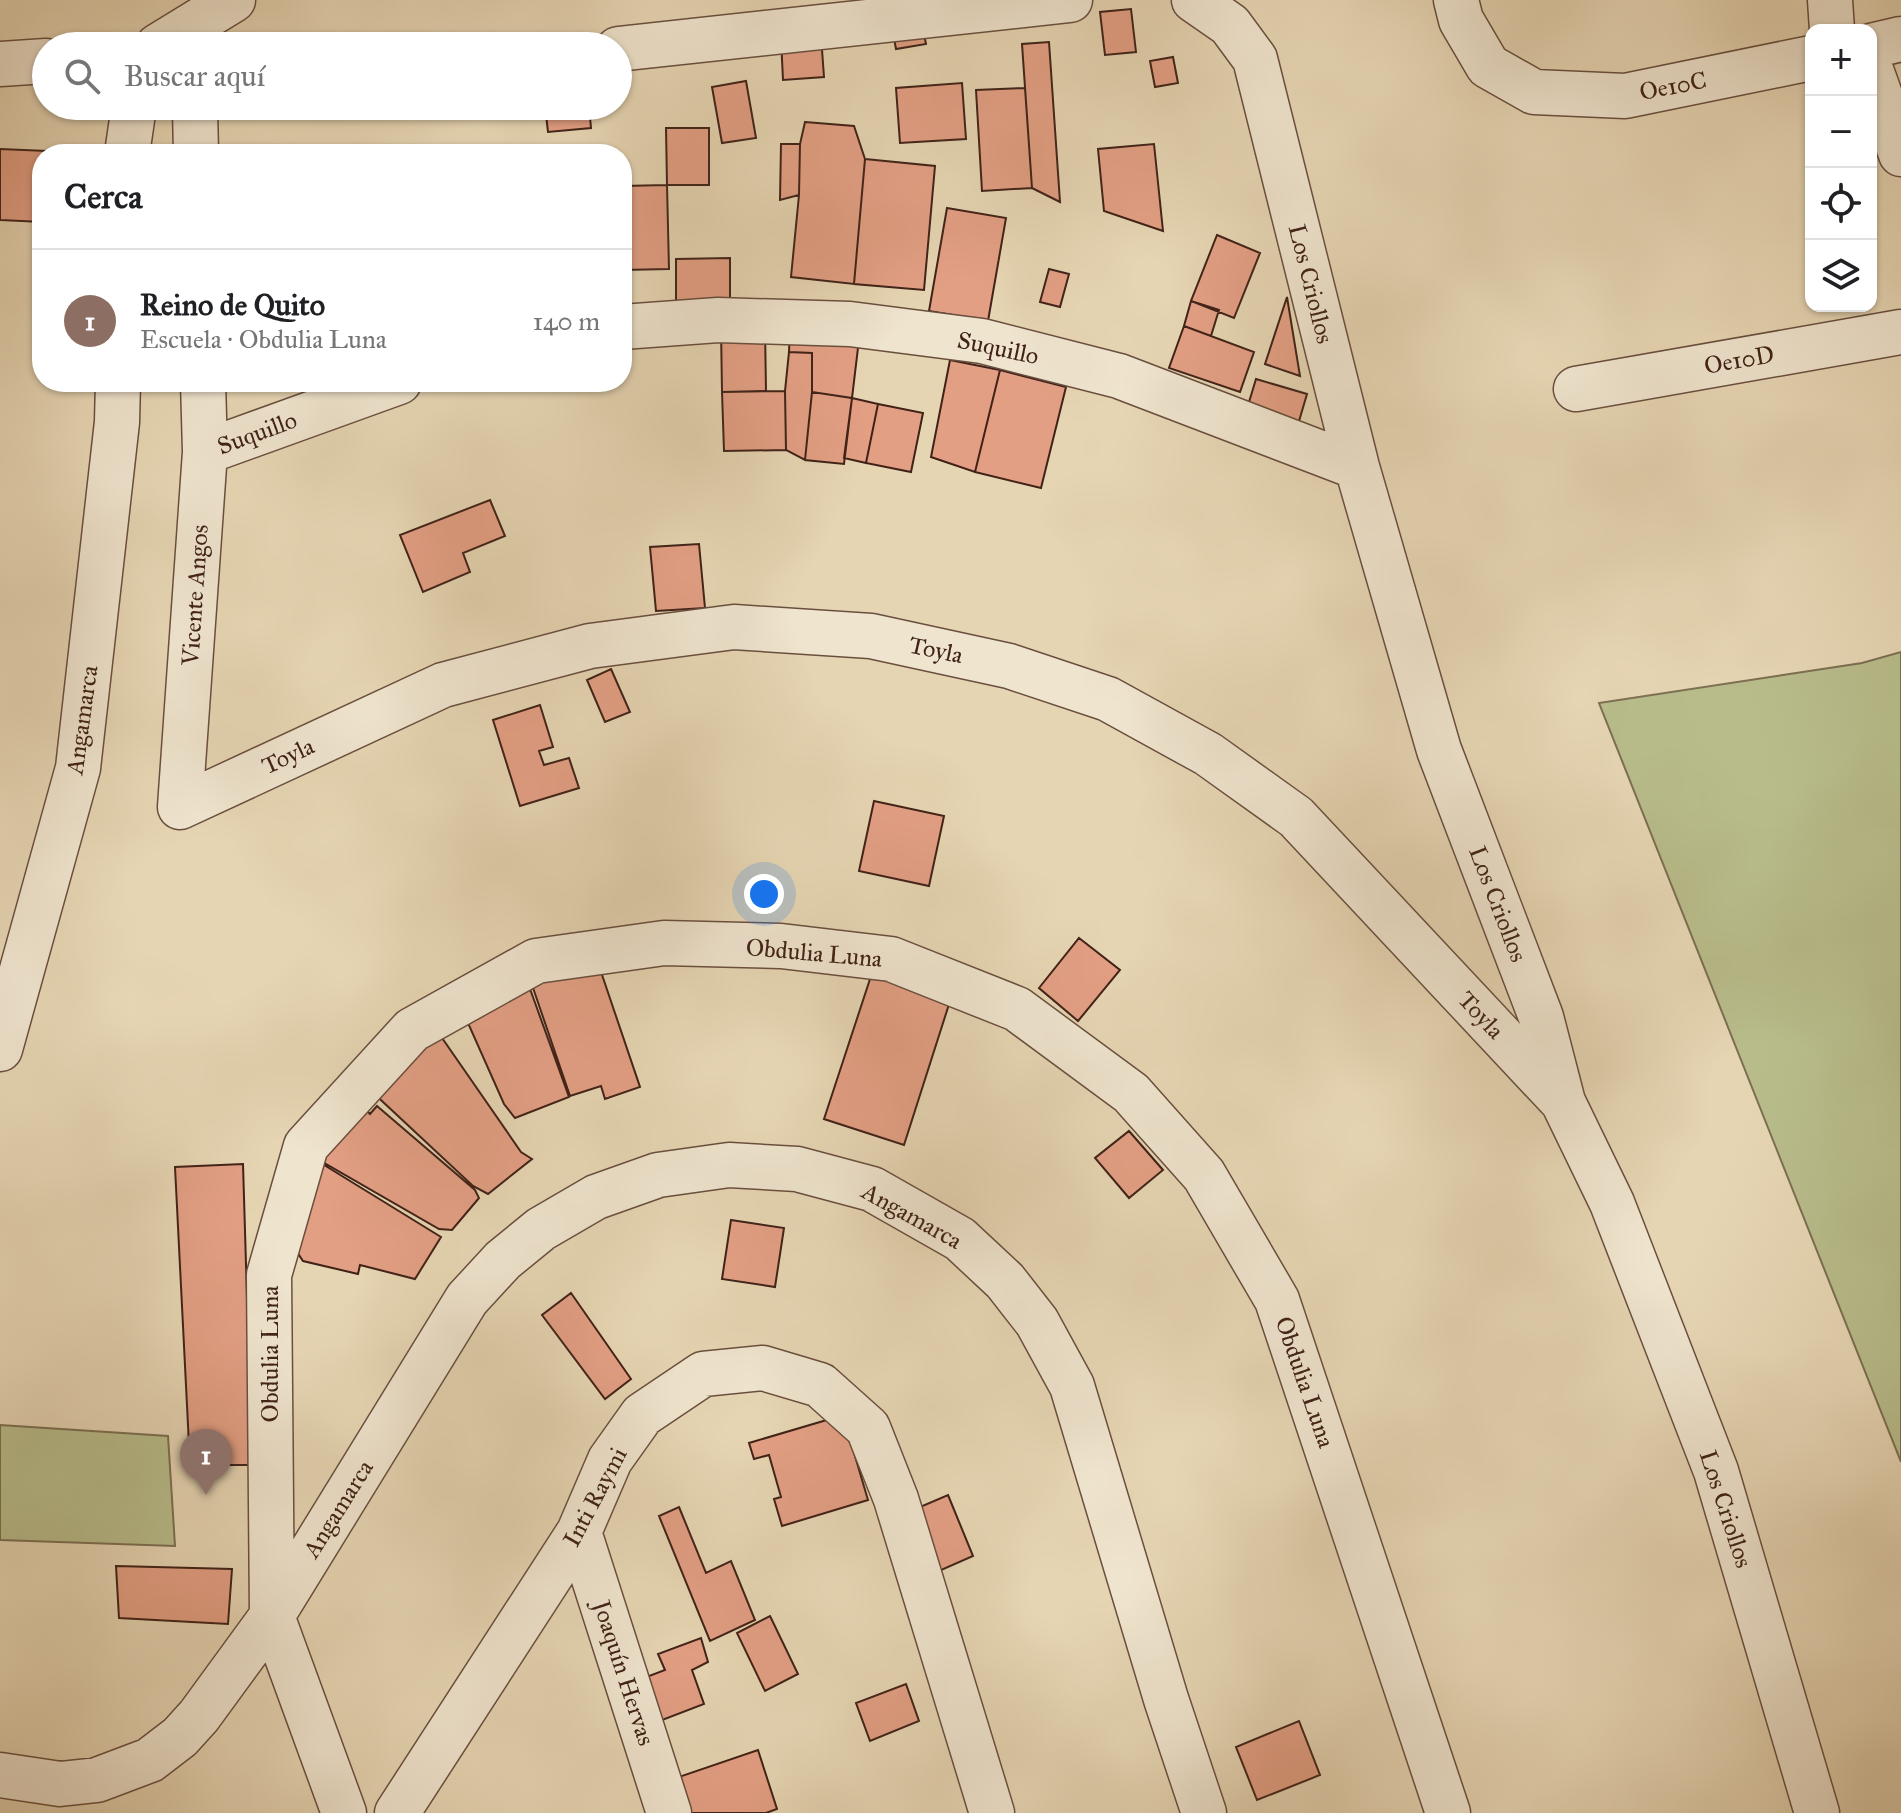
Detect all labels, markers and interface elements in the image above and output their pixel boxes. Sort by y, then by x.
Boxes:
map controls [1805,24,1877,312]
button: + [1805,24,1877,96]
search box [32,32,632,120]
icon: search [60,54,104,98]
text: Buscar aquí [124,58,265,94]
street label: Oe10C [1637,65,1709,107]
button: − [1805,96,1877,168]
button: locate [1805,168,1877,240]
text: Cerca [64,176,143,217]
street label: Los Criollos [1282,221,1340,347]
button: layers [1805,240,1877,312]
text: Reino de Quito [140,287,325,323]
text: 1 [85,305,95,337]
text: 140 m [533,305,600,337]
text: Escuela · Obdulia Luna [140,323,387,355]
street label: Suquillo [954,325,1042,371]
street label: Oe10D [1702,339,1776,381]
street label: Suquillo [213,405,301,461]
street label: Vicente Angos [175,524,215,667]
street label: Toyla [906,630,967,670]
street label: Angamarca [59,663,105,778]
street label: Toyla [257,731,320,781]
street label: Los Criollos [1462,842,1534,966]
your location [744,874,784,914]
street label: Obdulia Luna [745,932,884,974]
street label: Toyla [1452,985,1511,1046]
street label: Angamarca [856,1176,968,1256]
street label: Obdulia Luna [255,1285,285,1422]
street label: Obdulia Luna [1269,1312,1342,1452]
pin: 1 [180,1429,232,1495]
street label: Inti Raymi [556,1442,634,1552]
street label: Los Criollos [1693,1446,1759,1572]
street label: Angamarca [296,1454,380,1564]
street label: Joaquín Hervas [586,1594,662,1749]

